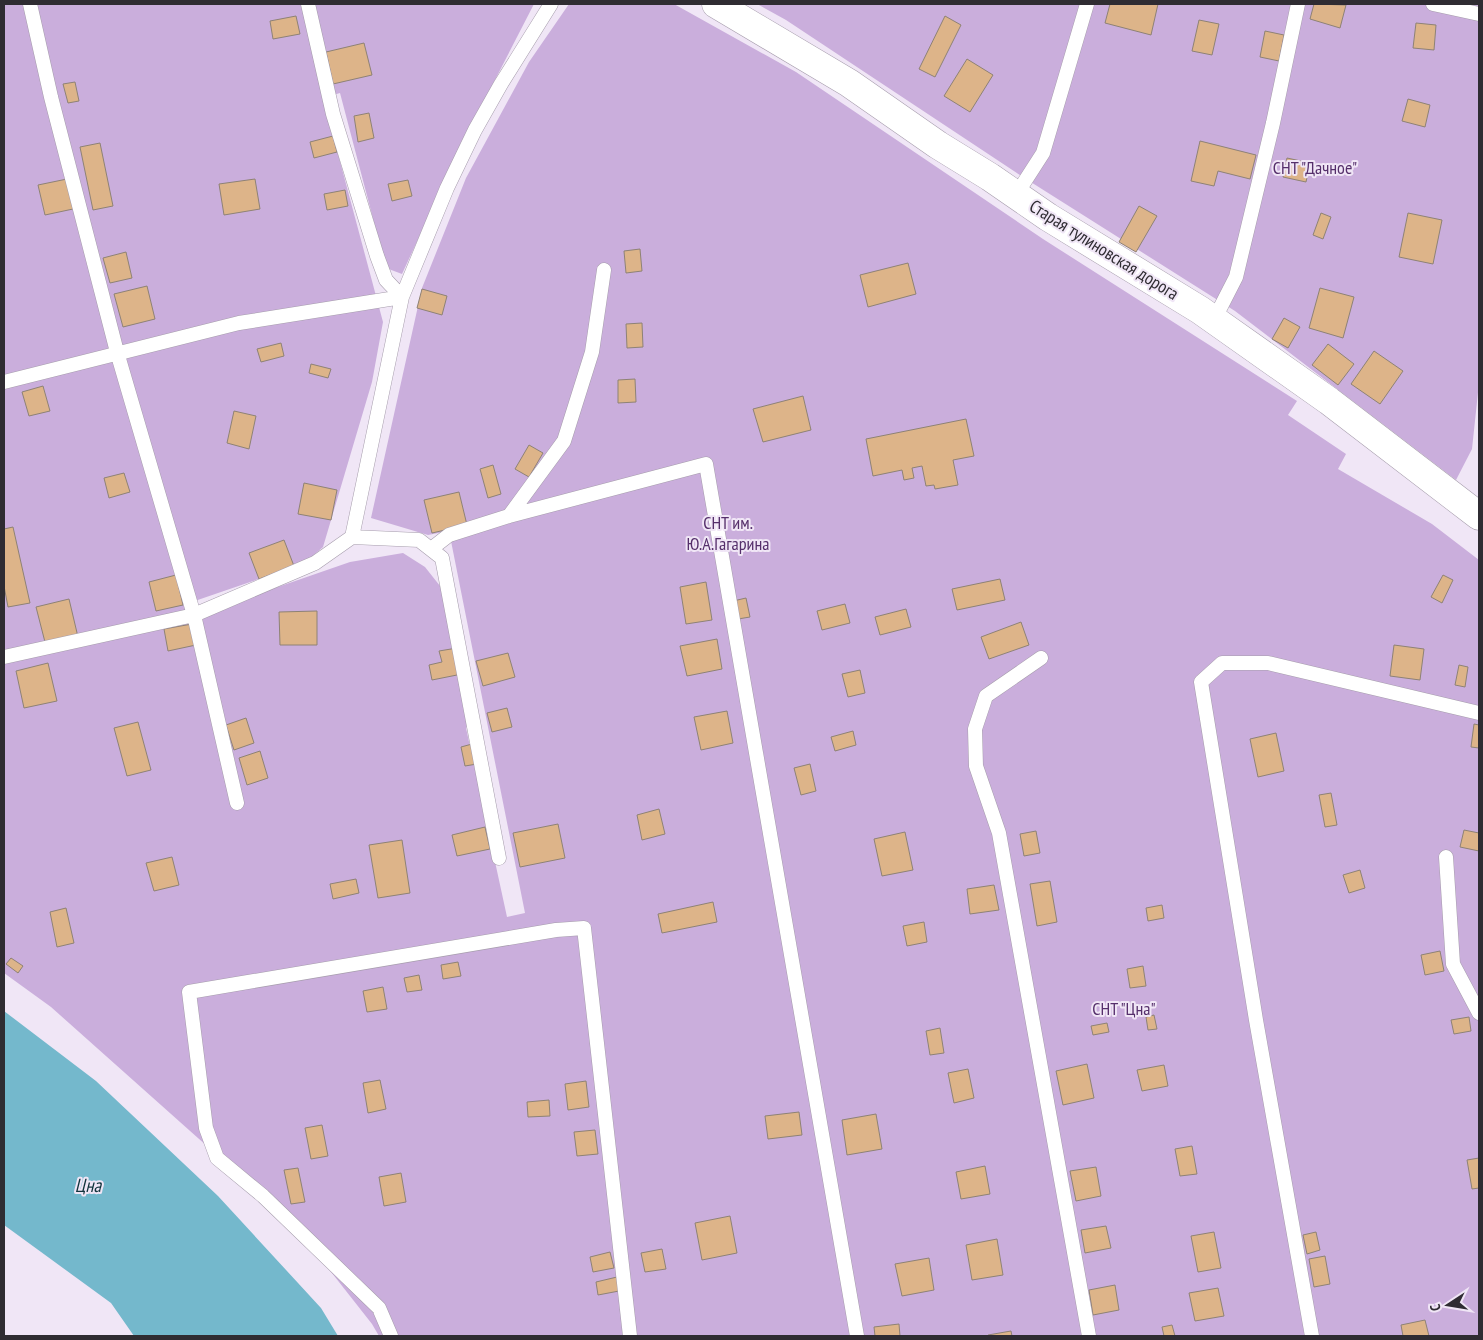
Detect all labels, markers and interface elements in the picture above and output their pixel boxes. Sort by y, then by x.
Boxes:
park label: СНТ "Дачное" [1273,156,1357,179]
street label: Старая тулиновская дорога [1025,194,1183,305]
park label: СНТ им. Ю.А.Гагарина [686,511,770,555]
park label: СНТ "Цна" [1092,997,1156,1020]
water label: Цна [75,1173,103,1197]
north arrow [1423,1280,1473,1330]
text: С [1426,1302,1445,1313]

